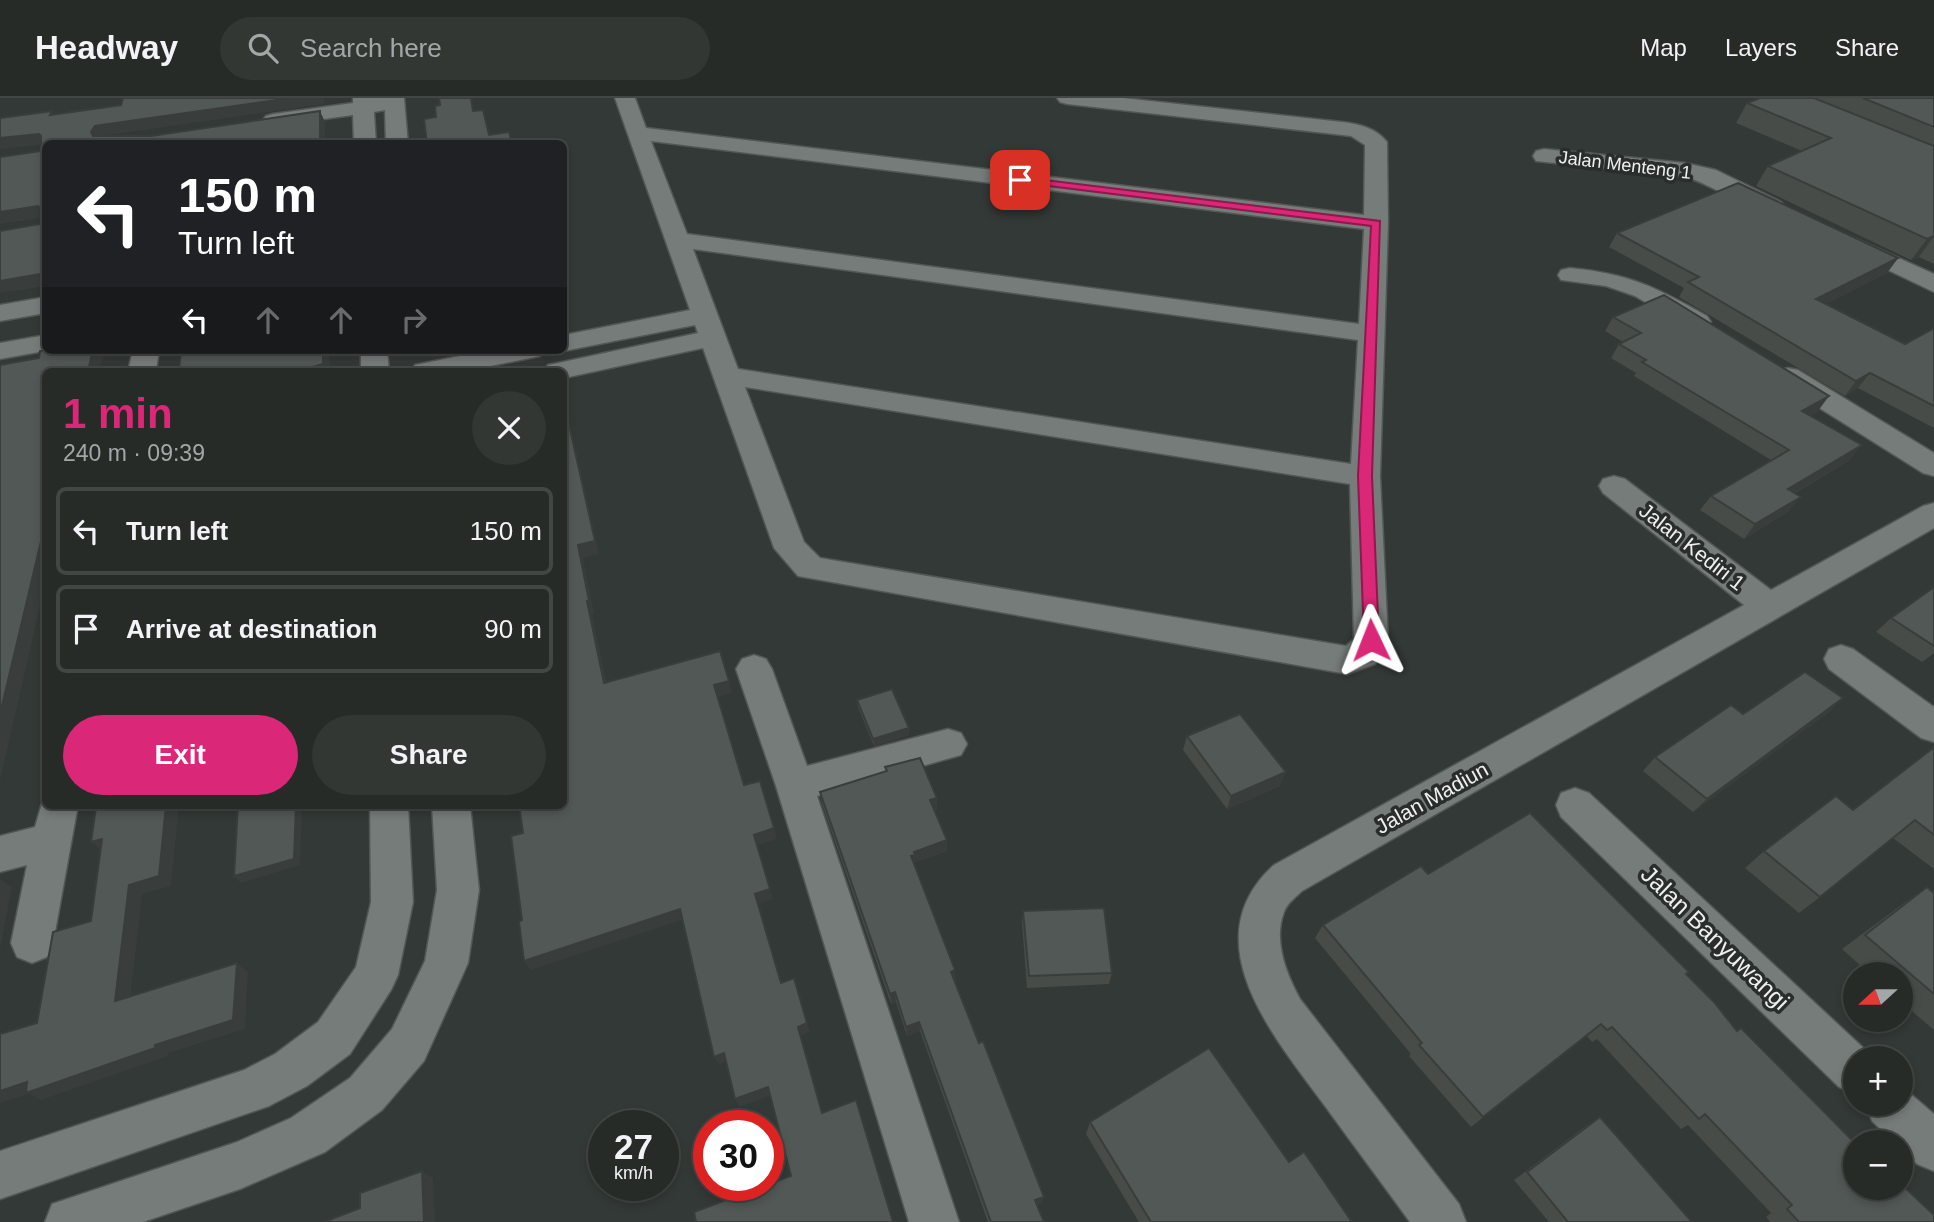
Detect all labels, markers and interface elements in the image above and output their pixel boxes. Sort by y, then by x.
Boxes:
search box [220,17,710,80]
text: Headway [35,29,178,66]
icon: search [244,29,282,67]
text: Search here [300,33,442,63]
text: Map [1640,34,1687,61]
text: Layers [1725,34,1797,61]
text: Share [1835,34,1899,61]
street label: Jalan Menteng 1 [1558,147,1692,183]
pin [990,150,1050,210]
icon: arrive [1001,161,1039,199]
icon: left [63,168,154,259]
text: 150 m [178,168,317,222]
text: Turn left [178,225,294,261]
icon: left [176,301,214,339]
icon: ahead [249,301,287,339]
icon: ahead [322,301,360,339]
icon: right [395,301,433,339]
text: 1 min [63,390,173,437]
button: close [472,391,546,465]
text: 240 m · 09:39 [63,440,205,466]
street label: Jalan Kediri 1 [1635,498,1750,595]
icon: left [67,512,105,550]
text: Turn left [126,516,228,546]
text: 150 m [470,516,542,546]
position arrow [1334,603,1408,677]
icon: arrive [67,610,105,648]
text: Arrive at destination [126,614,377,644]
text: 90 m [484,614,542,644]
button: Exit [63,715,298,795]
button: Share [312,715,546,795]
street label: Jalan Madiun [1372,757,1492,838]
street label: Jalan Banyuwangi [1636,860,1795,1015]
north arrow [1843,962,1913,1032]
map controls [1843,962,1913,1200]
button: + [1843,1046,1913,1116]
speed limit sign: 30 [693,1110,784,1201]
text: 27 [614,1127,653,1166]
button: − [1843,1130,1913,1200]
text: km/h [614,1163,653,1183]

